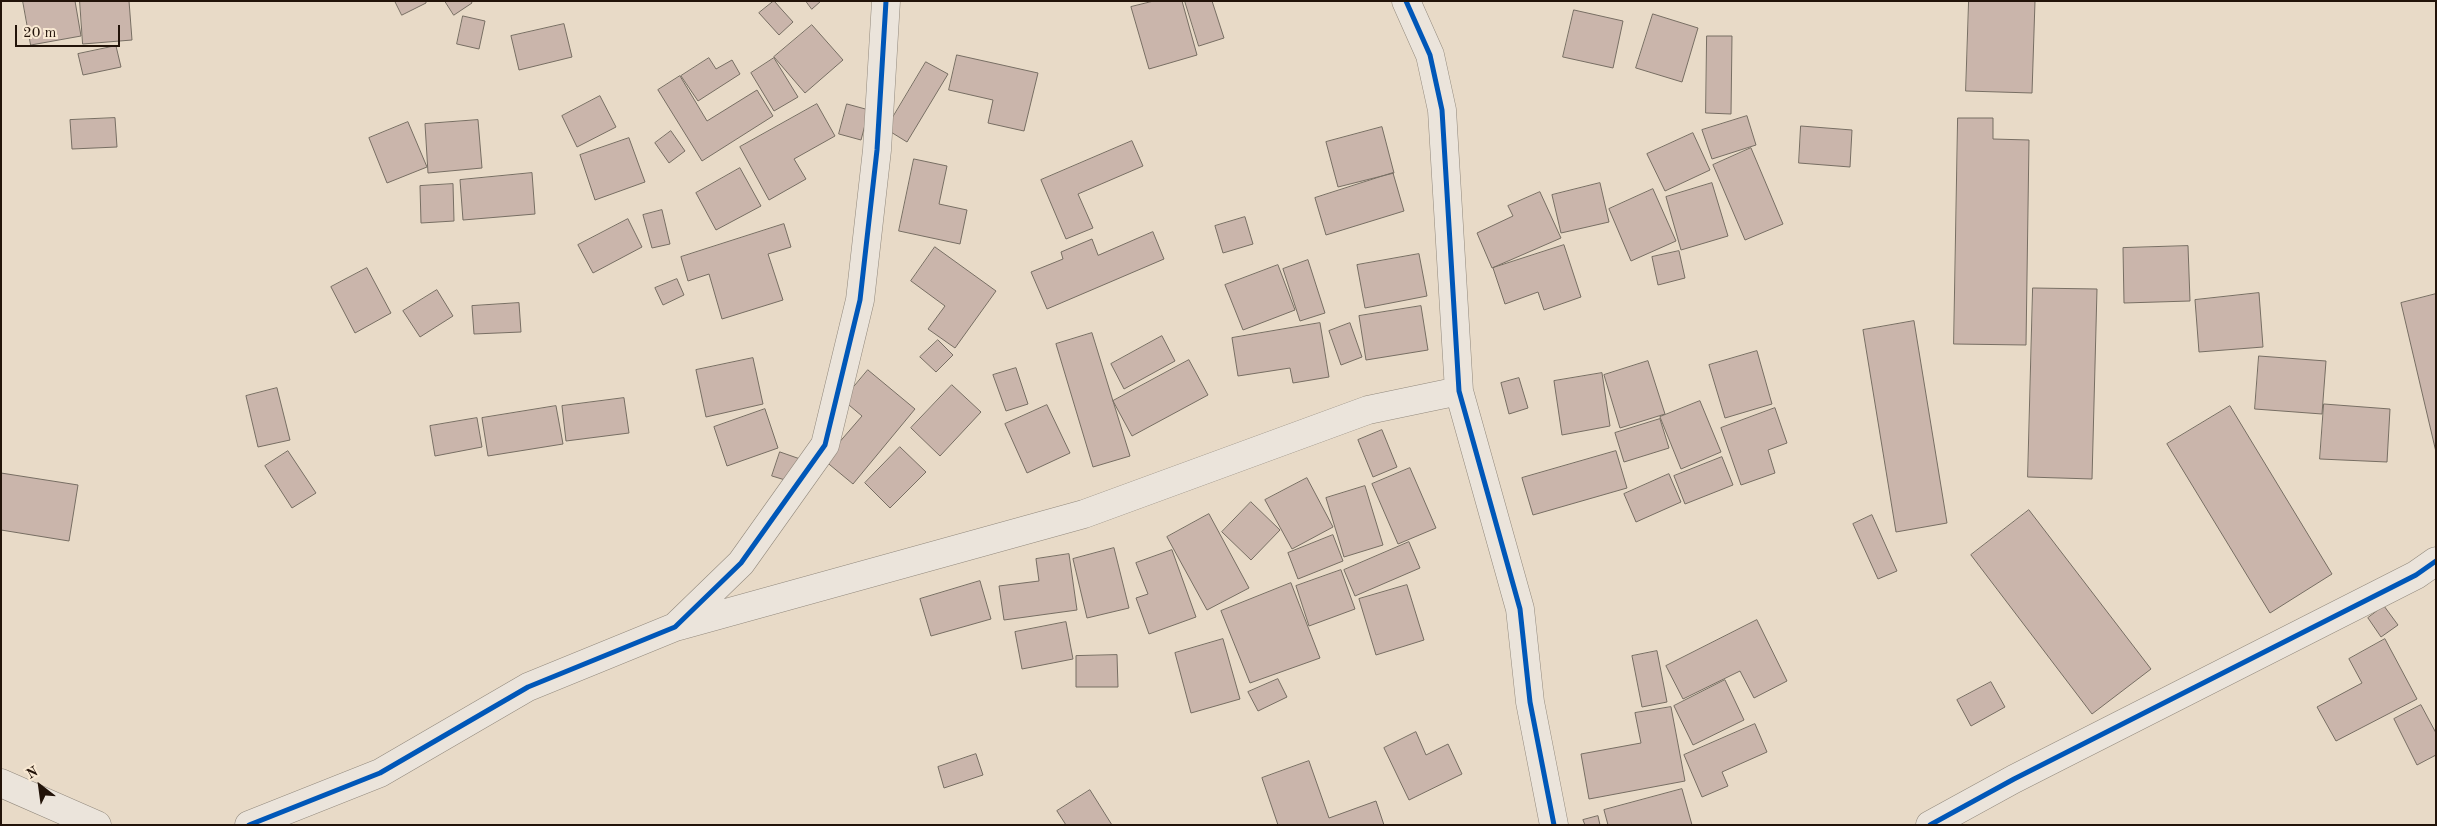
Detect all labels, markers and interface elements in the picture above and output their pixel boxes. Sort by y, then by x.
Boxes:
scale bar [18,15,122,47]
text: 20 m [23,26,57,41]
north arrow [15,761,65,811]
text: N [24,764,41,782]

